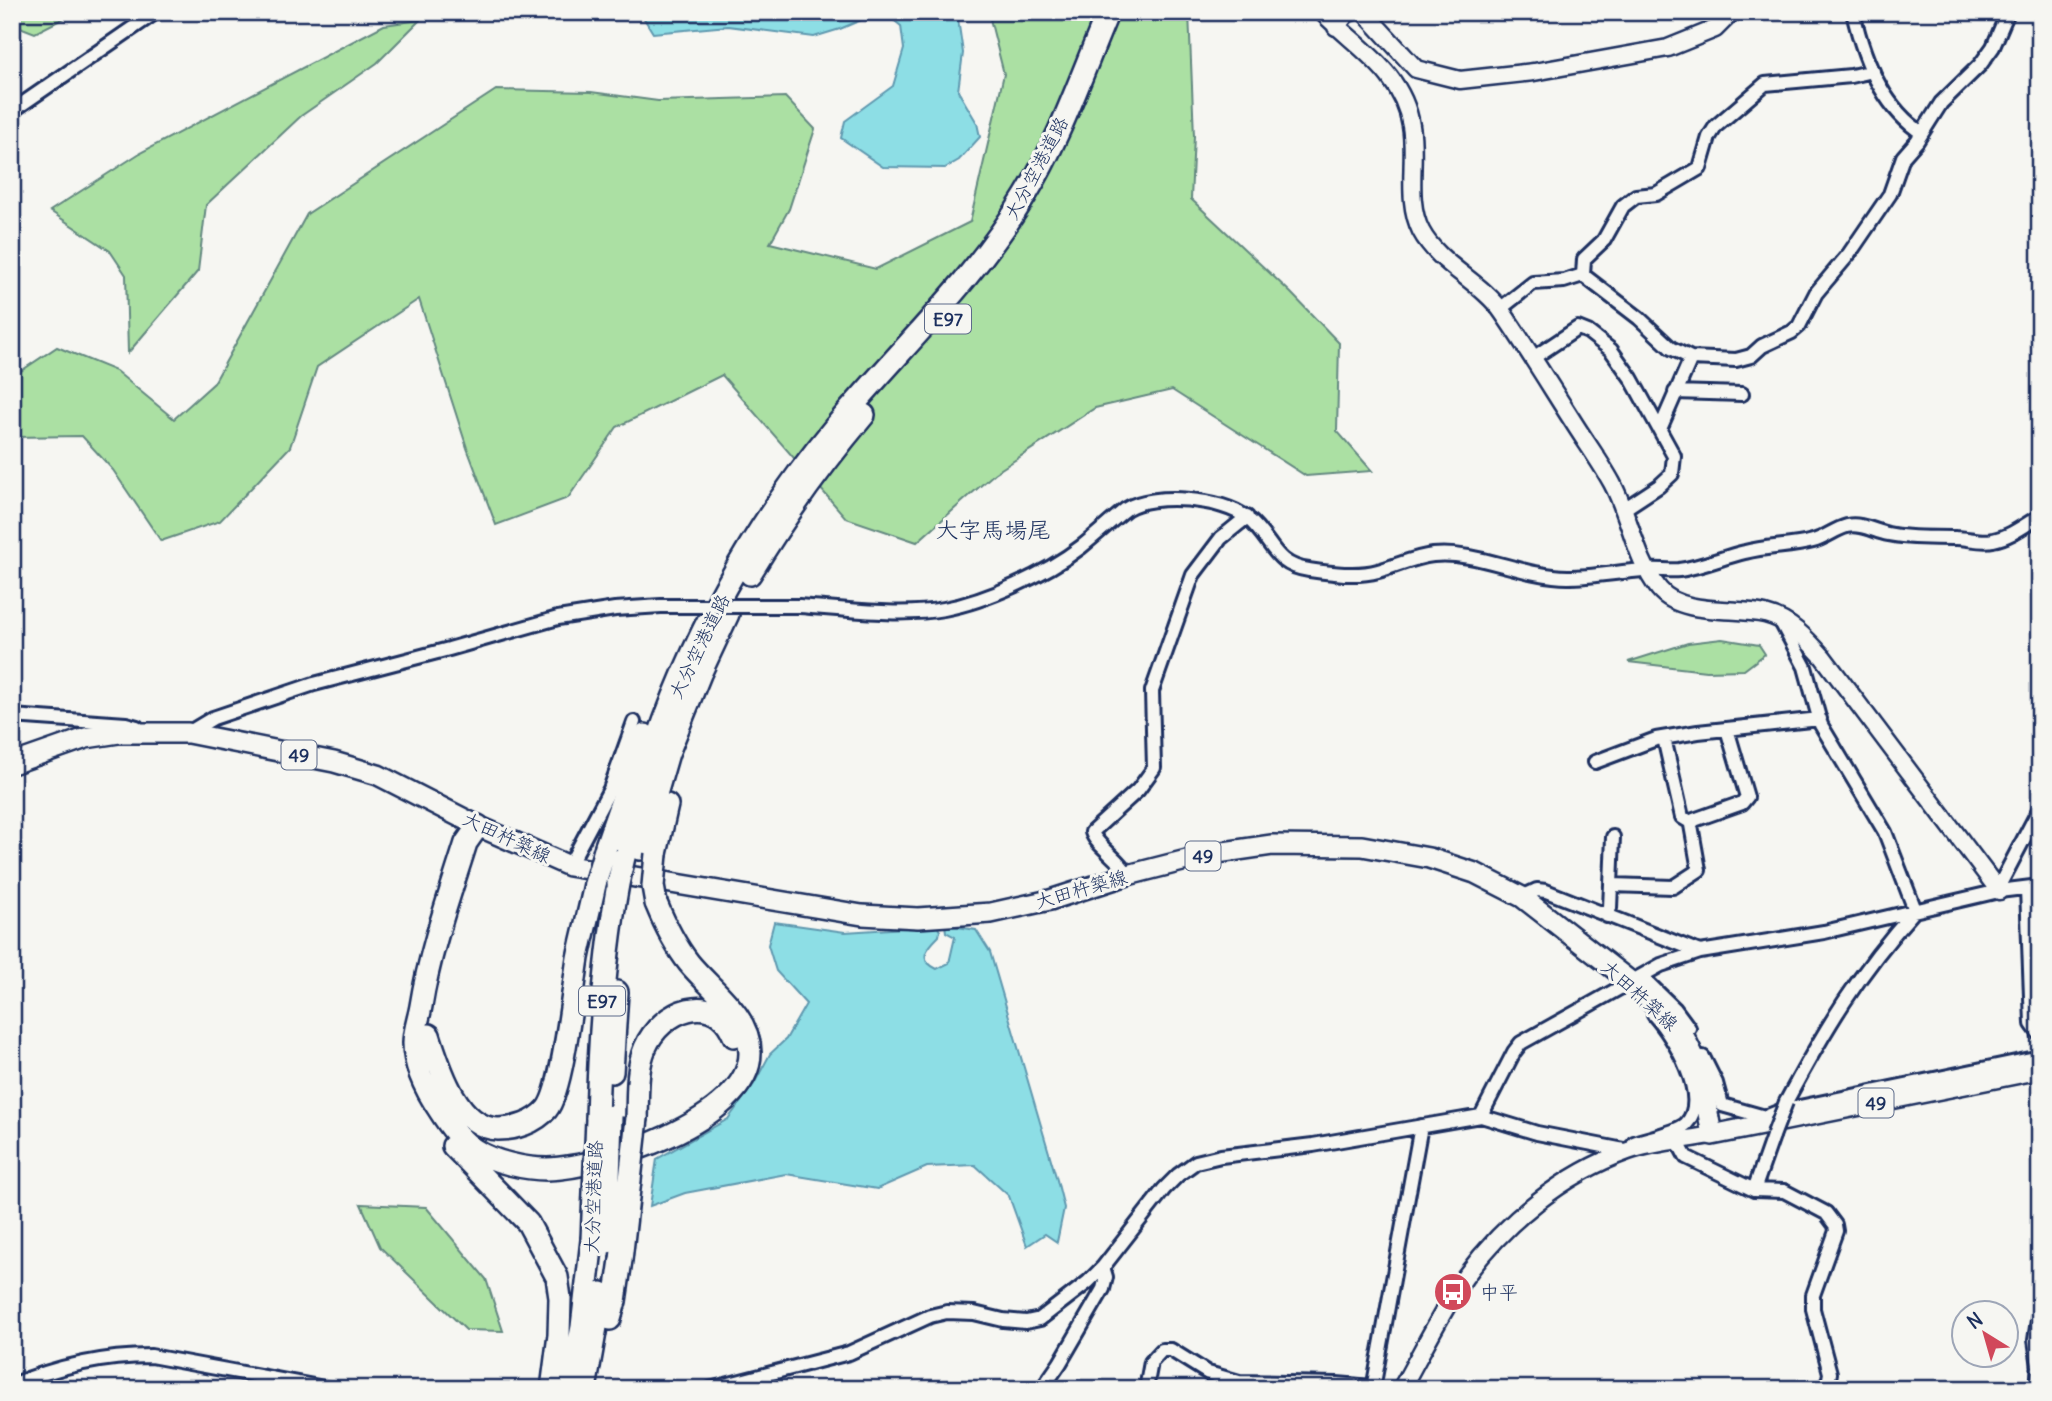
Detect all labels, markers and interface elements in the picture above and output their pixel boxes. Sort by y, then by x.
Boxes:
street label: 大分空港道路 [999,112,1073,224]
road number: E97 [925,304,971,334]
district label: 大字馬場尾 [936,515,1051,544]
street label: 大分空港道路 [663,590,735,702]
road number: 49 [282,740,316,770]
street label: 大田杵築線 [459,806,555,868]
road number: 49 [1186,842,1220,870]
street label: 大田杵築線 [1032,864,1130,914]
street label: 大田杵築線 [1597,954,1683,1036]
road number: E97 [579,986,625,1016]
road number: 49 [1858,1088,1894,1118]
street label: 大分空港道路 [579,1140,607,1254]
bus stop icon: 中平 [1432,1271,1474,1313]
place label: 中平 [1480,1280,1518,1304]
north arrow [1951,1300,2021,1370]
text: N [1962,1307,1987,1334]

